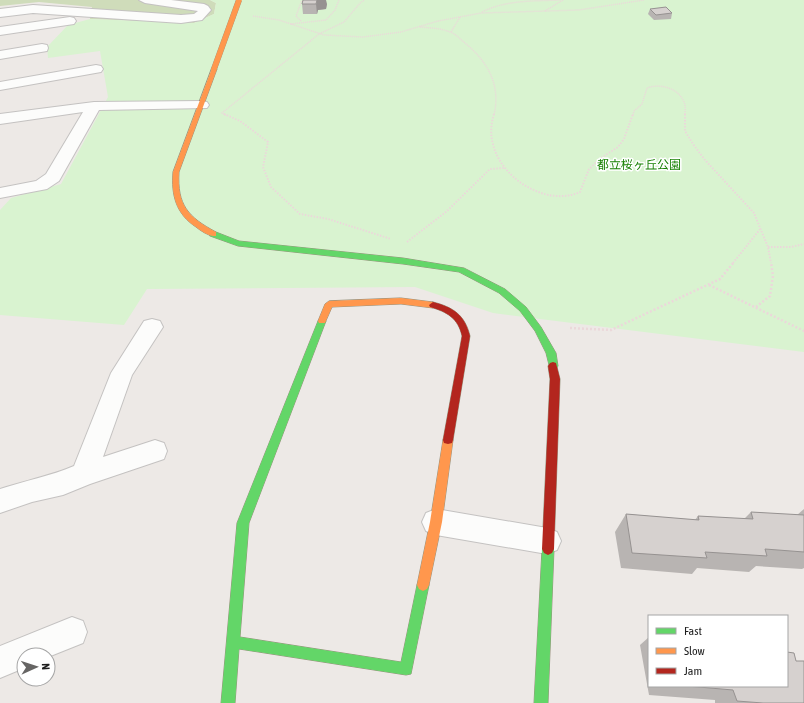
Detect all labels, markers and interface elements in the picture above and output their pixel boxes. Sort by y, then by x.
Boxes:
park label: 都立桜ヶ丘公園 [597,158,681,172]
legend [648,615,788,687]
text: Fast [684,624,702,638]
text: Slow [684,644,705,658]
north arrow [16,647,56,687]
text: N [40,663,52,670]
text: Jam [684,664,702,678]

